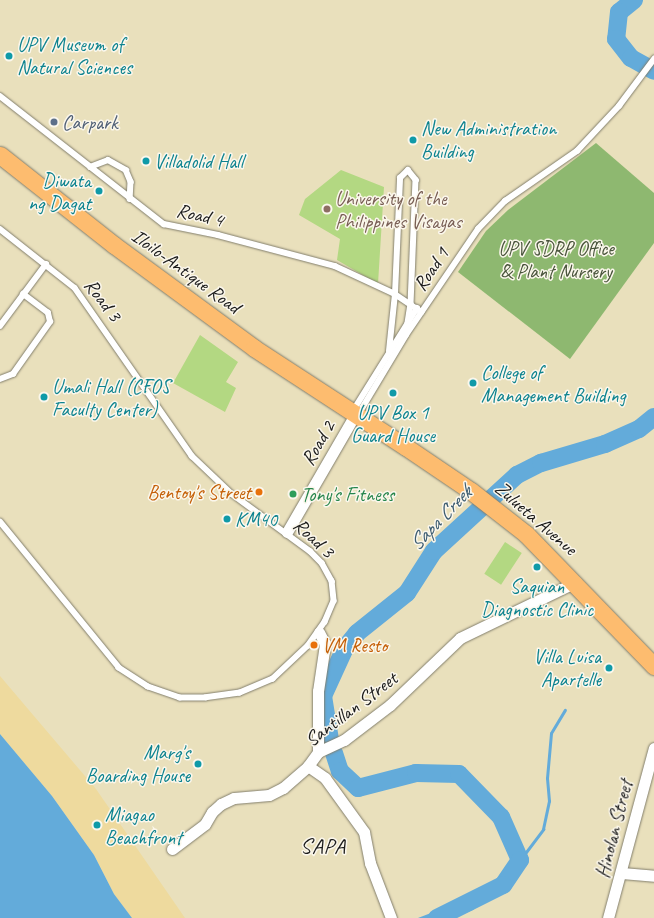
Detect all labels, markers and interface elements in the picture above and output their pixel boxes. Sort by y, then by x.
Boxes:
place label: UPV Museum of Natural Sciences [17,32,132,79]
marker: UPV Museum of Natural Sciences [4,51,14,61]
place label: Carpark [62,110,117,134]
place label: New Administration Building [421,116,557,163]
marker: Carpark [49,117,59,127]
marker: New Administration Building [408,135,418,145]
place label: Villadolid Hall [154,149,244,173]
marker: Villadolid Hall [141,156,151,166]
place label: Diwata ng Dagat [28,168,91,215]
marker: Diwata ng Dagat [94,186,104,196]
place label: University of the Philippines Visayas [335,186,461,233]
street label: Road 4 [174,198,226,232]
marker: University of the Philippines Visayas [322,204,332,214]
street label: Iloilo-Antique Road [127,224,245,318]
park label: UPV SDRP Office & Plant Nursery [498,237,614,284]
street label: Road 1 [408,243,454,295]
street label: Road 3 [79,274,127,326]
place label: College of Management Building [481,360,626,407]
place label: Umali Hall (CFOS Faculty Center) [52,374,171,421]
marker: College of Management Building [468,378,478,388]
marker: UPV Box 1 Guard House [388,388,398,398]
marker: Umali Hall (CFOS Faculty Center) [39,392,49,402]
place label: UPV Box 1 Guard House [351,400,435,447]
street label: Road 2 [296,417,340,469]
street label: Zulueta Avenue [490,476,582,560]
place label: Bentoy's Street [147,480,251,504]
water label: Sapa Creek [403,481,477,555]
place label: Tony's Fitness [301,482,394,506]
marker: Bentoy's Street [254,487,264,497]
marker: Tony's Fitness [288,489,298,499]
place label: KM40 [235,507,277,531]
street label: Road 3 [289,513,339,563]
marker: KM40 [222,514,232,524]
marker: Saquian Diagnostic Clinic [532,562,542,572]
place label: Saquian Diagnostic Clinic [481,574,593,621]
place label: VM Resto [322,633,388,657]
marker: VM Resto [309,640,319,650]
place label: Villa Luisa Apartelle [534,644,601,691]
marker: Villa Luisa Apartelle [604,663,614,673]
street label: Santillan Street [300,666,402,752]
place label: Marg's Boarding House [86,740,190,787]
marker: Marg's Boarding House [193,759,203,769]
street label: Hinolan Street [590,777,638,881]
place label: Miagao Beachfront [105,802,182,849]
marker: Miagao Beachfront [92,820,102,830]
district label: SAPA [300,834,346,860]

